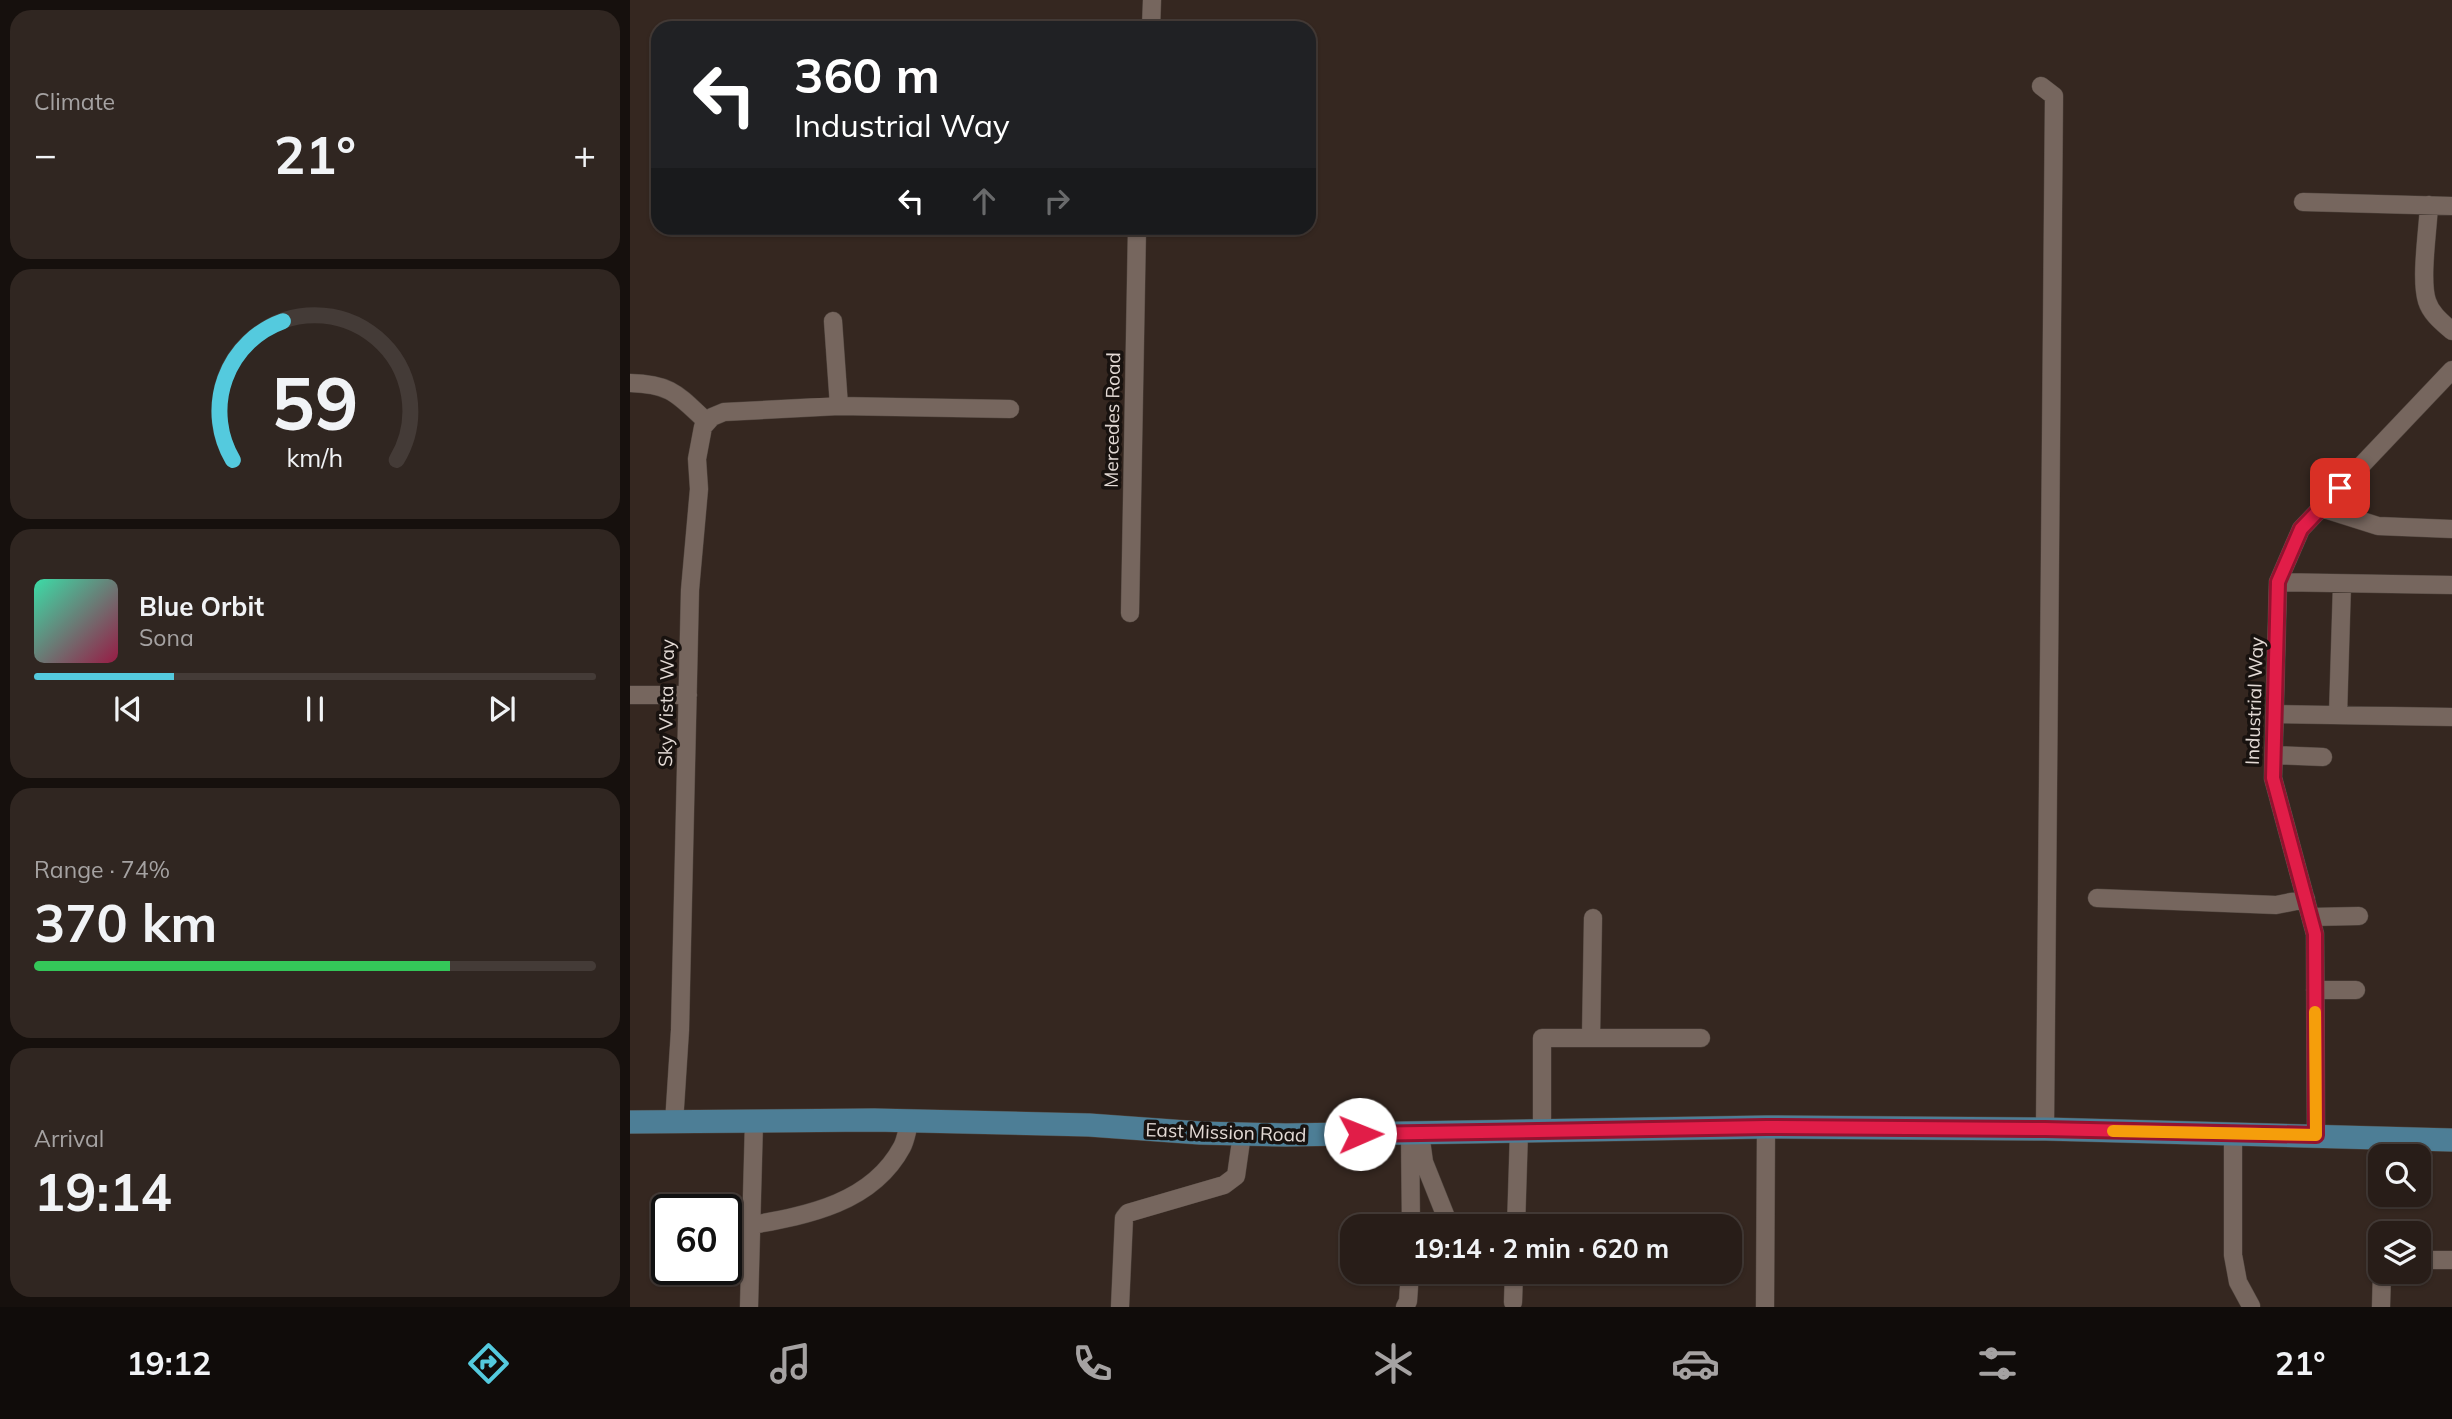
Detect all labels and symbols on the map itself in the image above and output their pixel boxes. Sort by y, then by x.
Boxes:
street label: Mercedes Road [1099,352,1125,488]
pin [2310,458,2370,518]
street label: Industrial Way [2240,637,2268,765]
street label: Sky Vista Way [653,639,679,767]
position arrow [1323,1097,1397,1171]
street label: East Mission Road [1145,1117,1307,1147]
speed limit sign: 60 [651,1194,742,1285]

